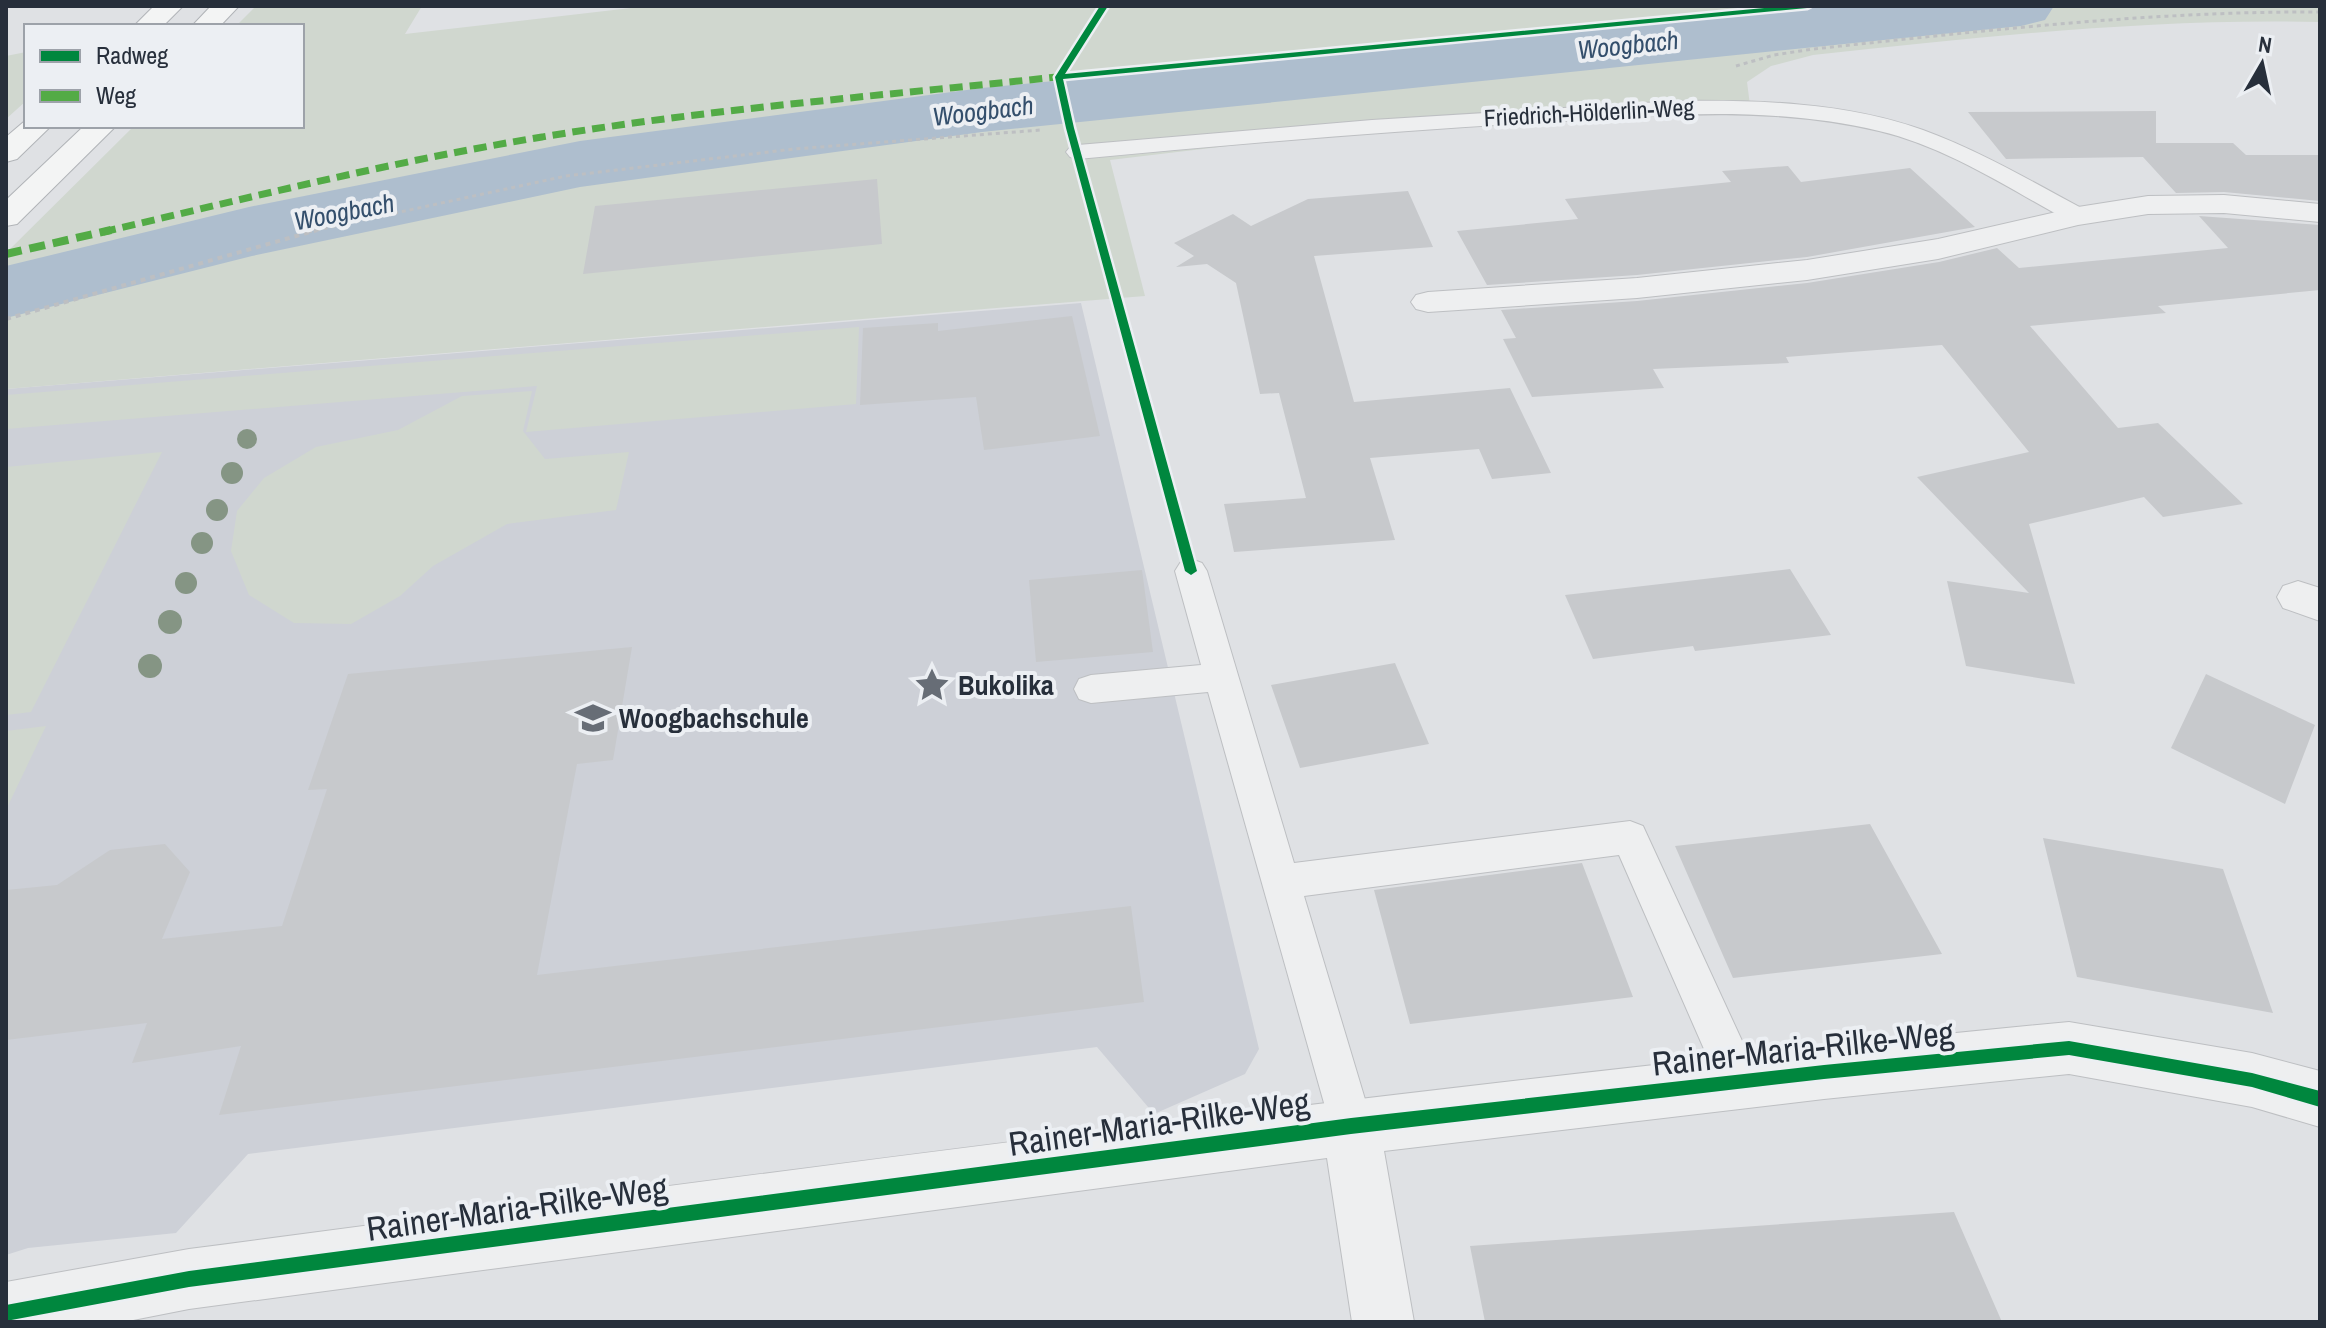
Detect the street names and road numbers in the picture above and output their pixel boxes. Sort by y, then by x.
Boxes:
street label: Friedrich-Hölderlin-Weg [1483,91,1695,133]
street label: Rainer-Maria-Rilke-Weg [1650,1009,1957,1087]
street label: Rainer-Maria-Rilke-Weg [1006,1079,1313,1167]
street label: Rainer-Maria-Rilke-Weg [364,1164,671,1252]

